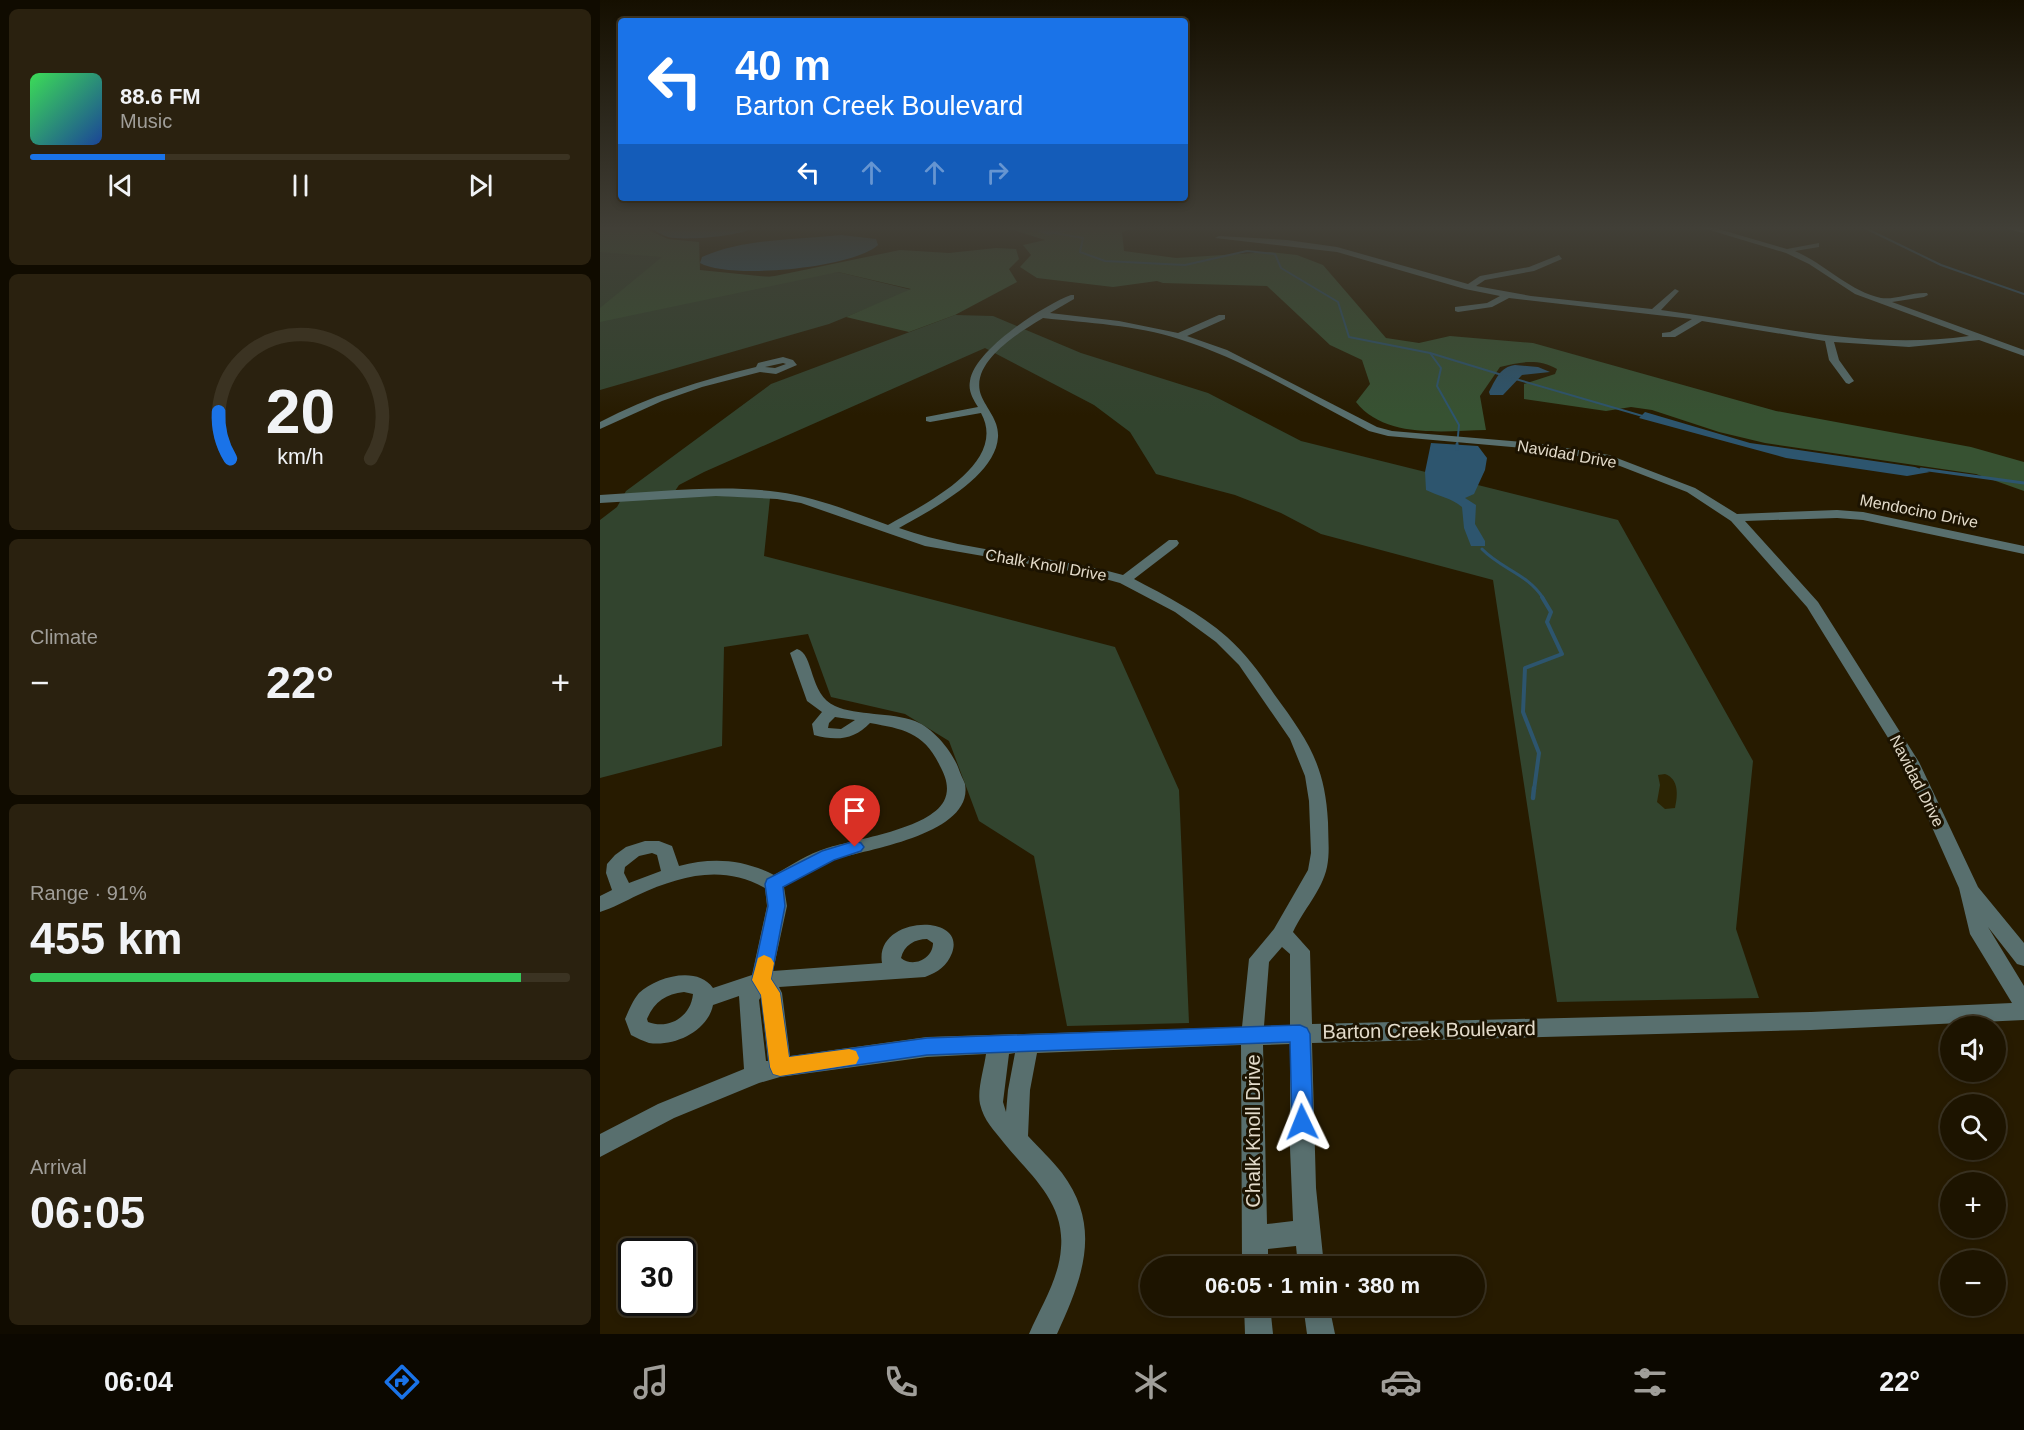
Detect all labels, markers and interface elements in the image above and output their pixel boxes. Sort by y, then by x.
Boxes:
icon: left [636,42,714,120]
text: 40 m [735,42,831,89]
text: 88.6 FM [120,84,201,109]
text: Barton Creek Boulevard [735,91,1023,121]
text: Music [120,110,172,132]
icon: left [792,156,825,189]
icon: ahead [855,156,888,189]
icon: ahead [918,156,951,189]
icon: right [981,156,1014,189]
icon: previous [104,169,137,202]
icon: pause [284,169,317,202]
icon: next [464,169,497,202]
text: 20 [265,377,335,446]
street label: Navidad Drive [1516,437,1618,471]
text: km/h [277,445,323,469]
street label: Mendocino Drive [1858,491,1980,531]
street label: Chalk Knoll Drive [984,546,1108,584]
text: Climate [30,626,98,648]
text: 22° [266,657,334,708]
text: − [30,664,49,701]
text: + [551,664,570,701]
street label: Navidad Drive [1887,732,1947,830]
pin [829,785,880,847]
icon: arrive [838,794,871,827]
text: Range · 91% [30,882,147,904]
text: 455 km [30,913,183,964]
map controls [1940,1016,2006,1316]
button: sound [1940,1016,2006,1082]
street label: Barton Creek Boulevard [1322,1017,1536,1043]
street label: Chalk Knoll Drive [1242,1054,1264,1208]
position arrow [1270,1090,1334,1154]
button: search [1940,1094,2006,1160]
text: Arrival [30,1156,87,1178]
button: + [1940,1172,2006,1238]
text: 06:05 [30,1187,145,1238]
speed limit sign: 30 [618,1238,696,1316]
button: − [1940,1250,2006,1316]
text: 06:05 · 1 min · 380 m [1205,1273,1420,1298]
icon: directions [381,1361,423,1403]
icon: music [630,1361,672,1403]
icon: phone [880,1361,922,1403]
icon: climate [1130,1361,1172,1403]
icon: car [1380,1361,1422,1403]
icon: filters [1629,1361,1671,1403]
text: 06:04 [104,1367,173,1397]
text: 22° [1879,1367,1920,1397]

